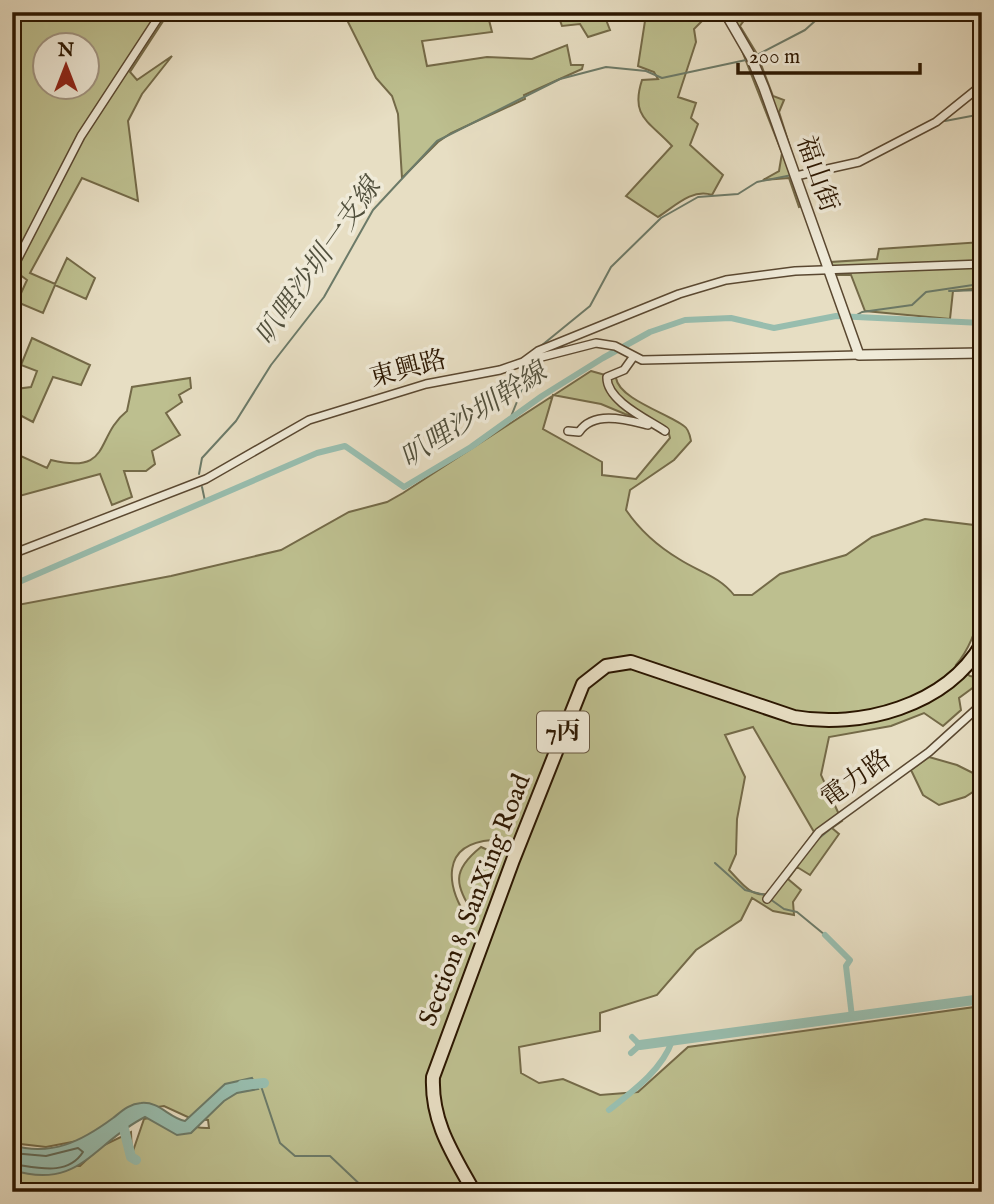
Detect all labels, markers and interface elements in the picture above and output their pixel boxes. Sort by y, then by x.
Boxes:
north arrow [32,32,102,102]
scale bar [738,32,920,76]
text: N [57,39,75,63]
text: 200 m [749,44,800,71]
street label: 福山街 [789,132,845,216]
water label: 叭哩沙圳一支線 [248,169,391,352]
street label: 東興路 [366,343,450,395]
water label: 叭哩沙圳幹線 [394,354,556,476]
road number: 7丙 [537,712,589,752]
street label: 電力路 [815,743,897,815]
street label: Section 8, SanXing Road [412,769,538,1031]

